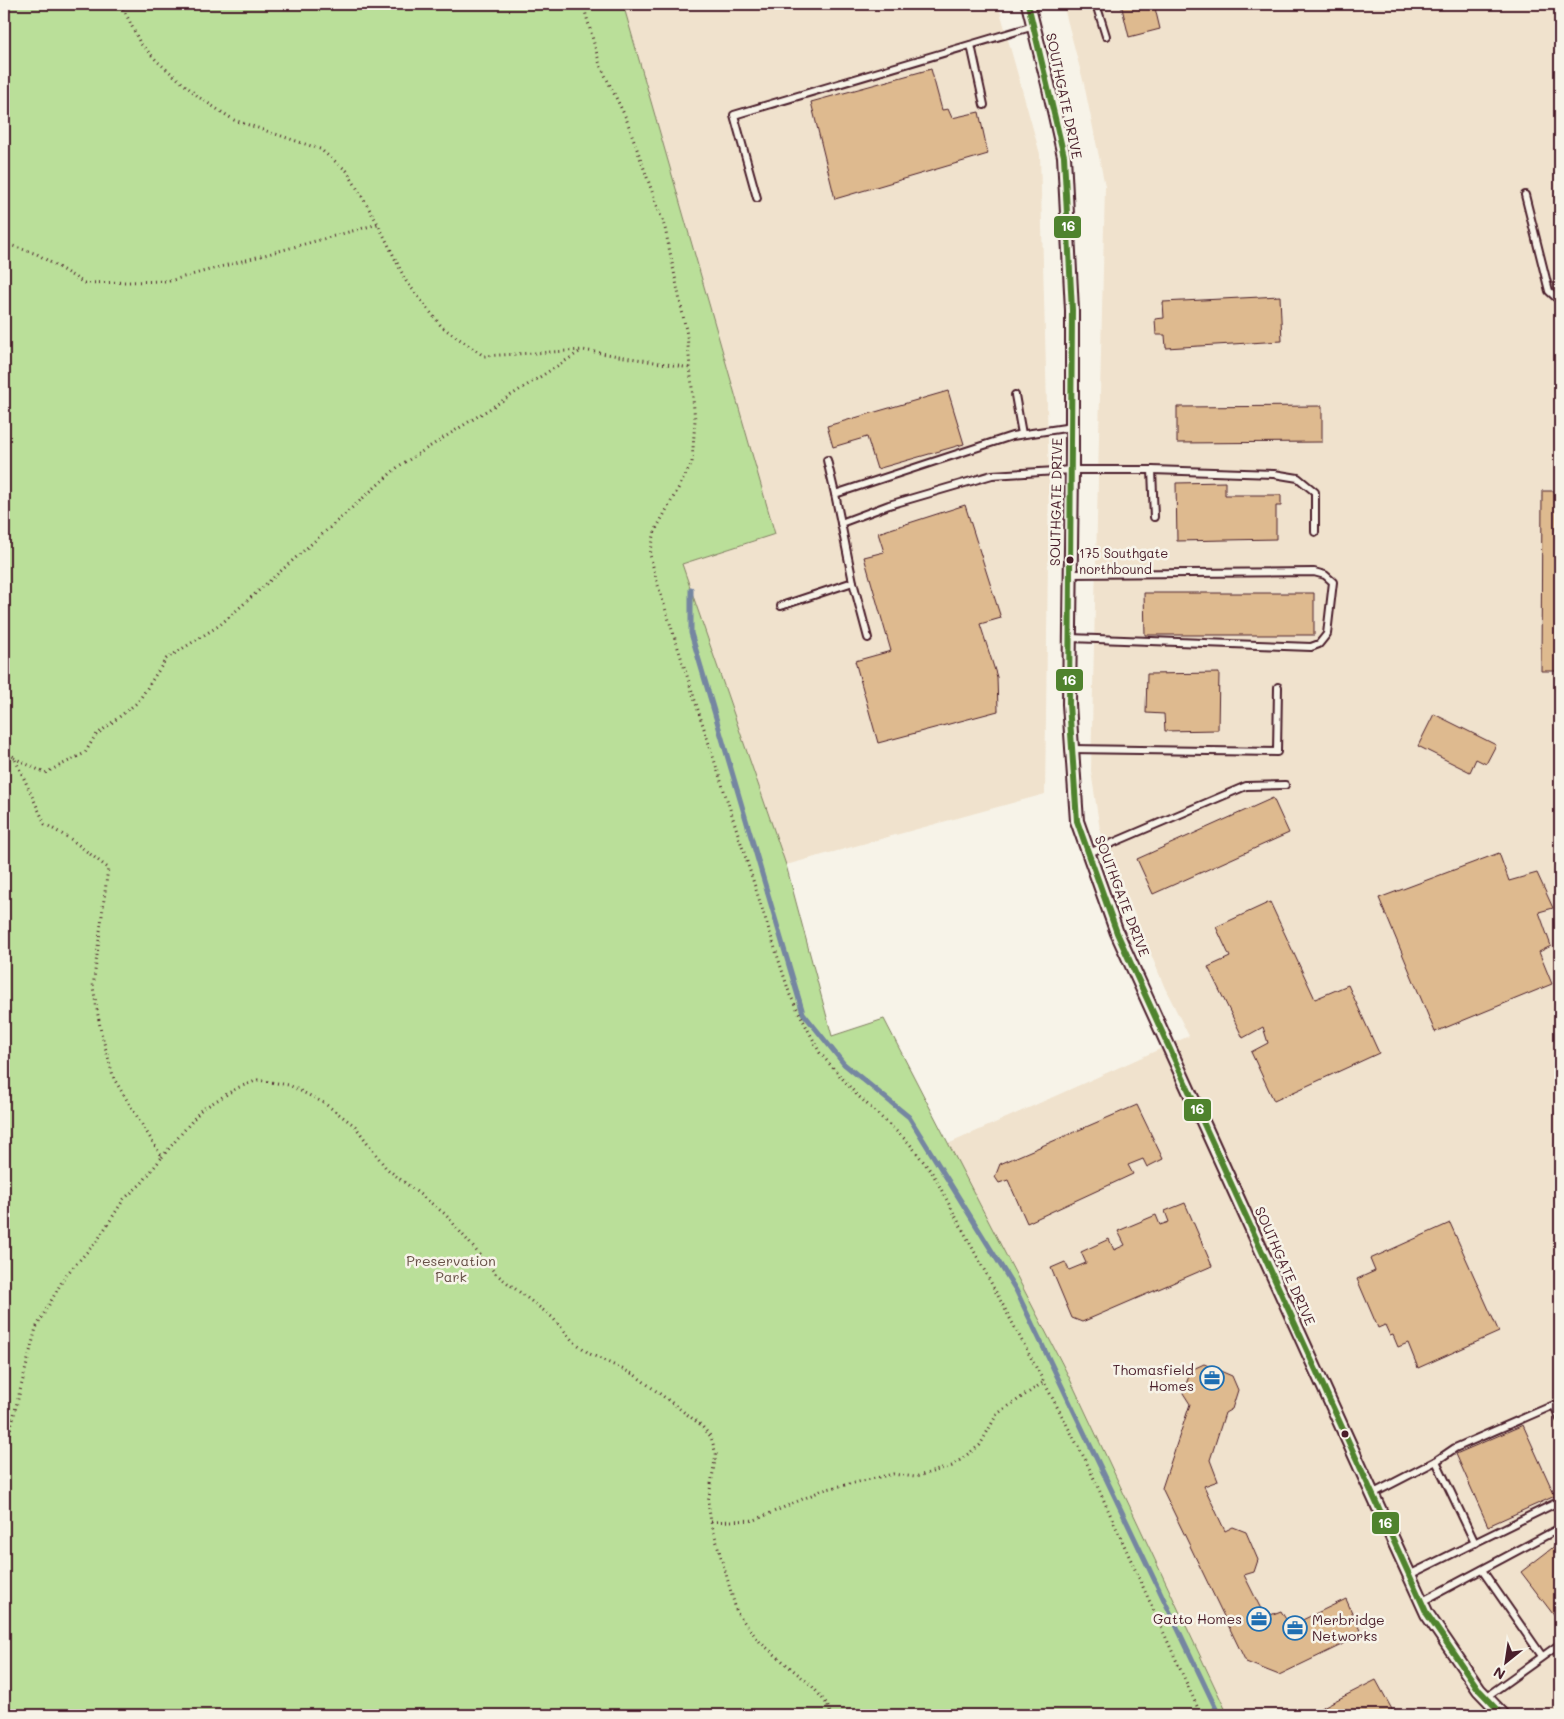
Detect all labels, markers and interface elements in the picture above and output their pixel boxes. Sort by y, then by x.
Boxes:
street label: SOUTHGATE DRIVE [1042,31,1087,161]
line badge: 16 [1053,215,1082,239]
text: 16 [1061,216,1075,235]
street label: SOUTHGATE DRIVE [1045,438,1066,566]
place label: 175 Southgate northbound [1079,544,1168,577]
marker: 175 Southgate northbound [1065,555,1075,565]
line badge: 16 [1055,668,1084,692]
text: 16 [1062,670,1076,689]
street label: SOUTHGATE DRIVE [1091,833,1154,959]
line badge: 16 [1183,1098,1212,1122]
text: 16 [1190,1099,1204,1118]
street label: SOUTHGATE DRIVE [1251,1203,1320,1328]
park label: Preservation Park [406,1251,496,1286]
place label: Thomasfield Homes [1113,1360,1194,1395]
office icon: Thomasfield Homes [1199,1365,1225,1391]
unlabelled marker [1340,1429,1350,1439]
line badge: 16 [1371,1511,1400,1535]
text: 16 [1378,1513,1392,1532]
office icon: Gatto Homes [1246,1606,1272,1632]
place label: Gatto Homes [1153,1609,1242,1628]
place label: Merbridge Networks [1312,1610,1385,1645]
office icon: Merbridge Networks [1282,1615,1308,1641]
north arrow [1482,1636,1532,1686]
text: N [1490,1663,1509,1685]

